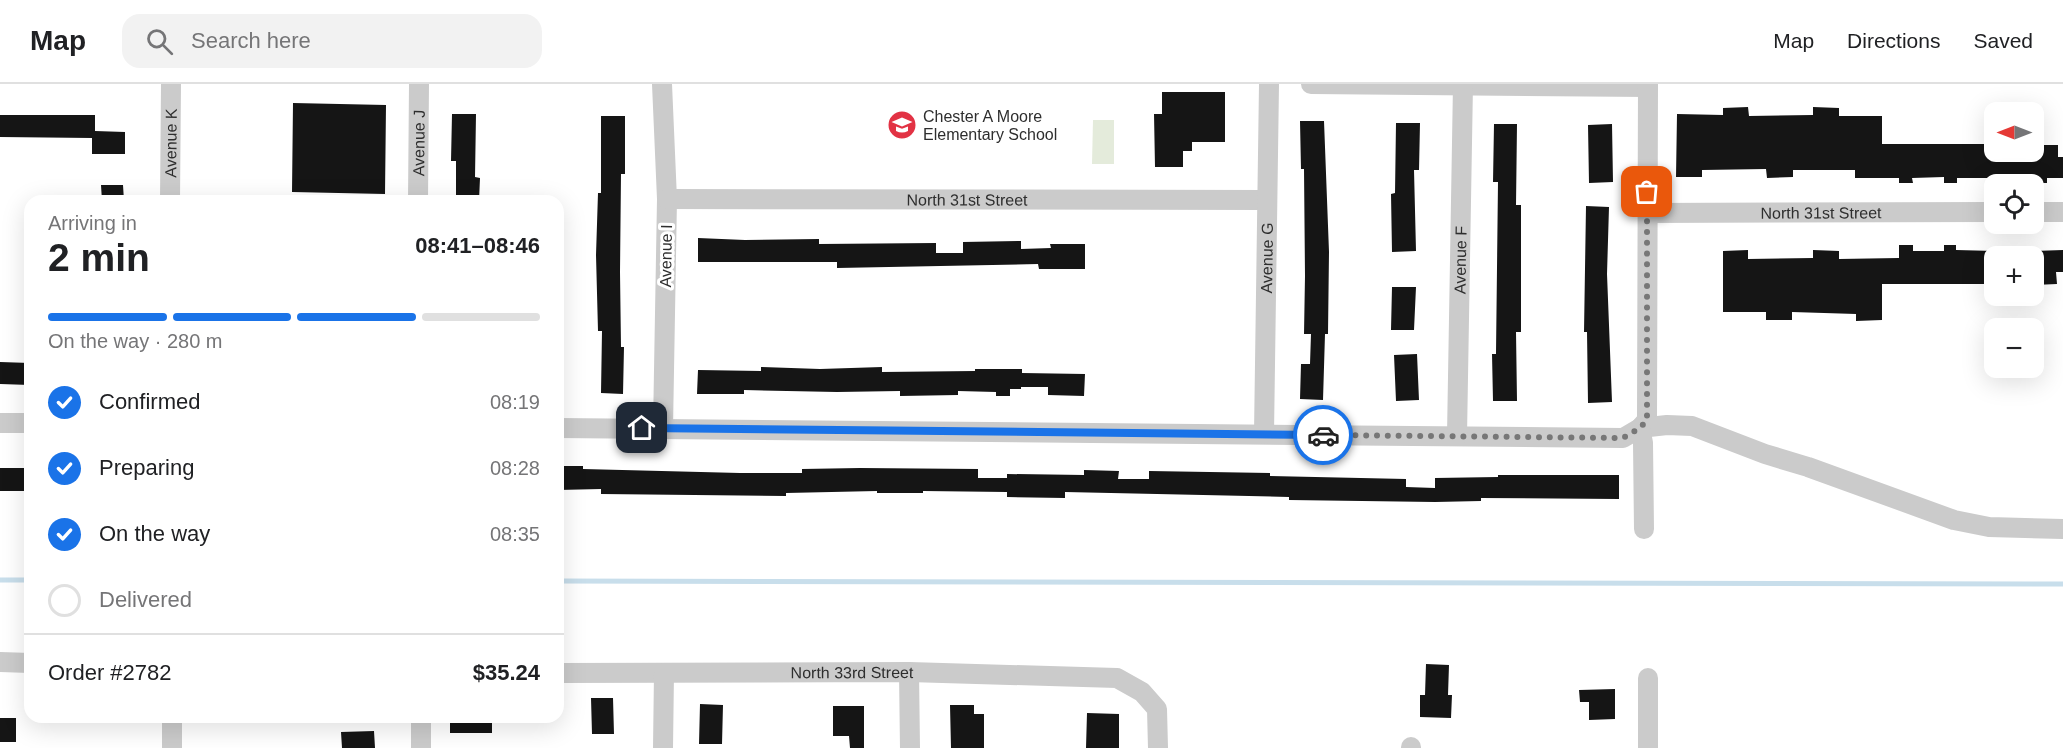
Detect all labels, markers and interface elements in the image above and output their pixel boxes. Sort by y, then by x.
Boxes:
search box [122,14,542,68]
text: Map [30,25,86,56]
icon: search [143,25,176,58]
text: Search here [191,28,311,53]
text: Map [1773,29,1814,52]
text: Directions [1847,29,1940,52]
text: Saved [1973,29,2033,52]
north arrow [1984,102,2044,162]
map controls [1984,102,2044,378]
street label: Avenue K [162,108,179,178]
place label: Chester A Moore Elementary School [923,108,1057,143]
school or university icon: Chester A Moore Elementary School [886,109,918,141]
street label: Avenue J [410,110,427,176]
pin [1621,166,1672,217]
button: locate [1984,174,2044,234]
icon: bag [1630,175,1663,208]
street label: North 31st Street [906,191,1028,208]
street label: North 31st Street [1760,204,1882,221]
text: Arriving in [48,212,137,234]
street label: Avenue G [1258,222,1276,294]
street label: Avenue I [657,224,675,288]
street label: Avenue F [1451,226,1469,294]
text: 08:41–08:46 [415,233,540,258]
text: 2 min [48,236,150,279]
button: + [1984,246,2044,306]
button: − [1984,318,2044,378]
text: On the way · 280 m [48,330,223,352]
icon: check [48,386,81,419]
text: Confirmed [99,389,200,414]
text: 08:19 [490,391,540,413]
pin [616,402,667,453]
courier [1293,405,1353,465]
icon: home [625,411,658,444]
icon: car [1307,419,1340,452]
icon: check [48,452,81,485]
text: Preparing [99,455,194,480]
text: 08:28 [490,457,540,479]
icon: check [48,518,81,551]
text: On the way [99,521,210,546]
text: 08:35 [490,523,540,545]
text: Delivered [99,587,192,612]
text: Order #2782 [48,660,172,685]
text: $35.24 [473,660,540,685]
street label: North 33rd Street [791,663,914,681]

